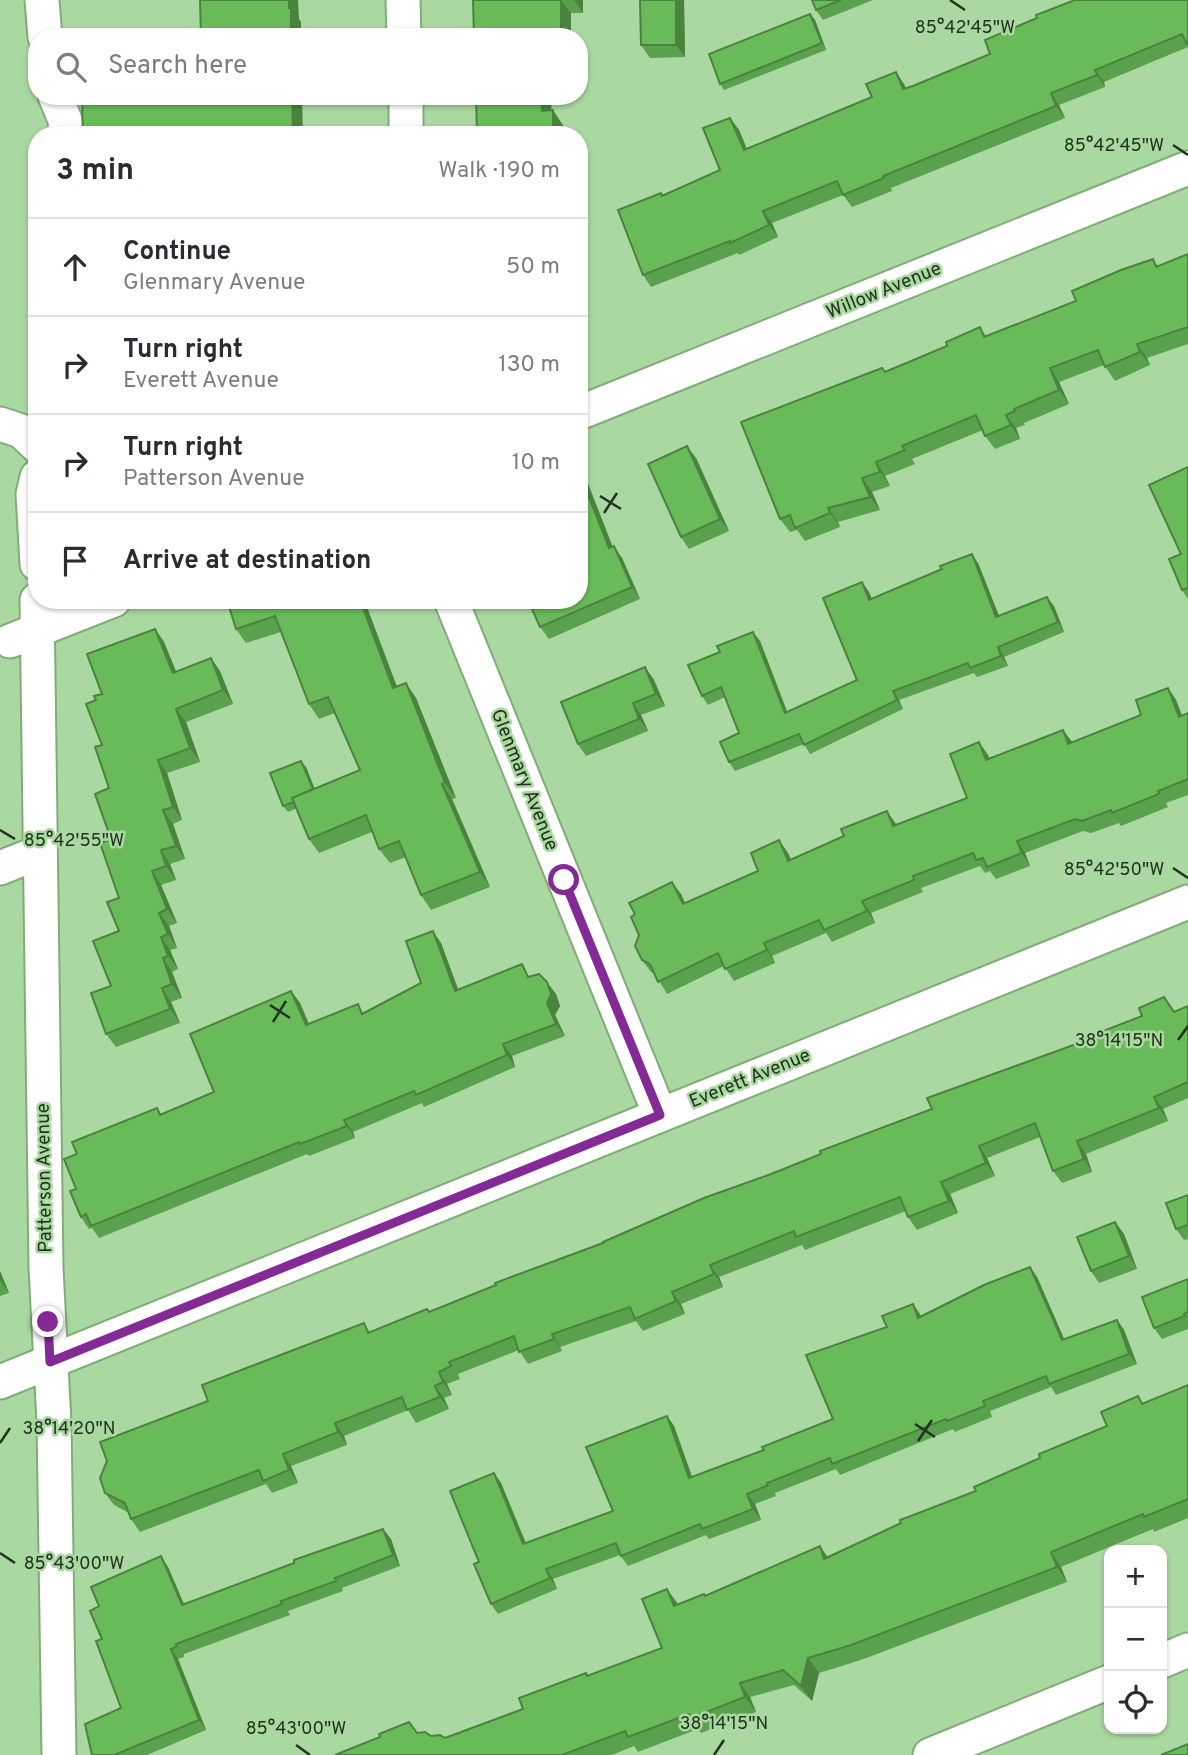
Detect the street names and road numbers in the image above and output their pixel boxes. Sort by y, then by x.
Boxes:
street label: Willow Avenue [823,257,945,325]
street label: Glenmary Avenue [485,706,563,854]
street label: Everett Avenue [686,1044,814,1114]
street label: Patterson Avenue [32,1103,58,1253]

